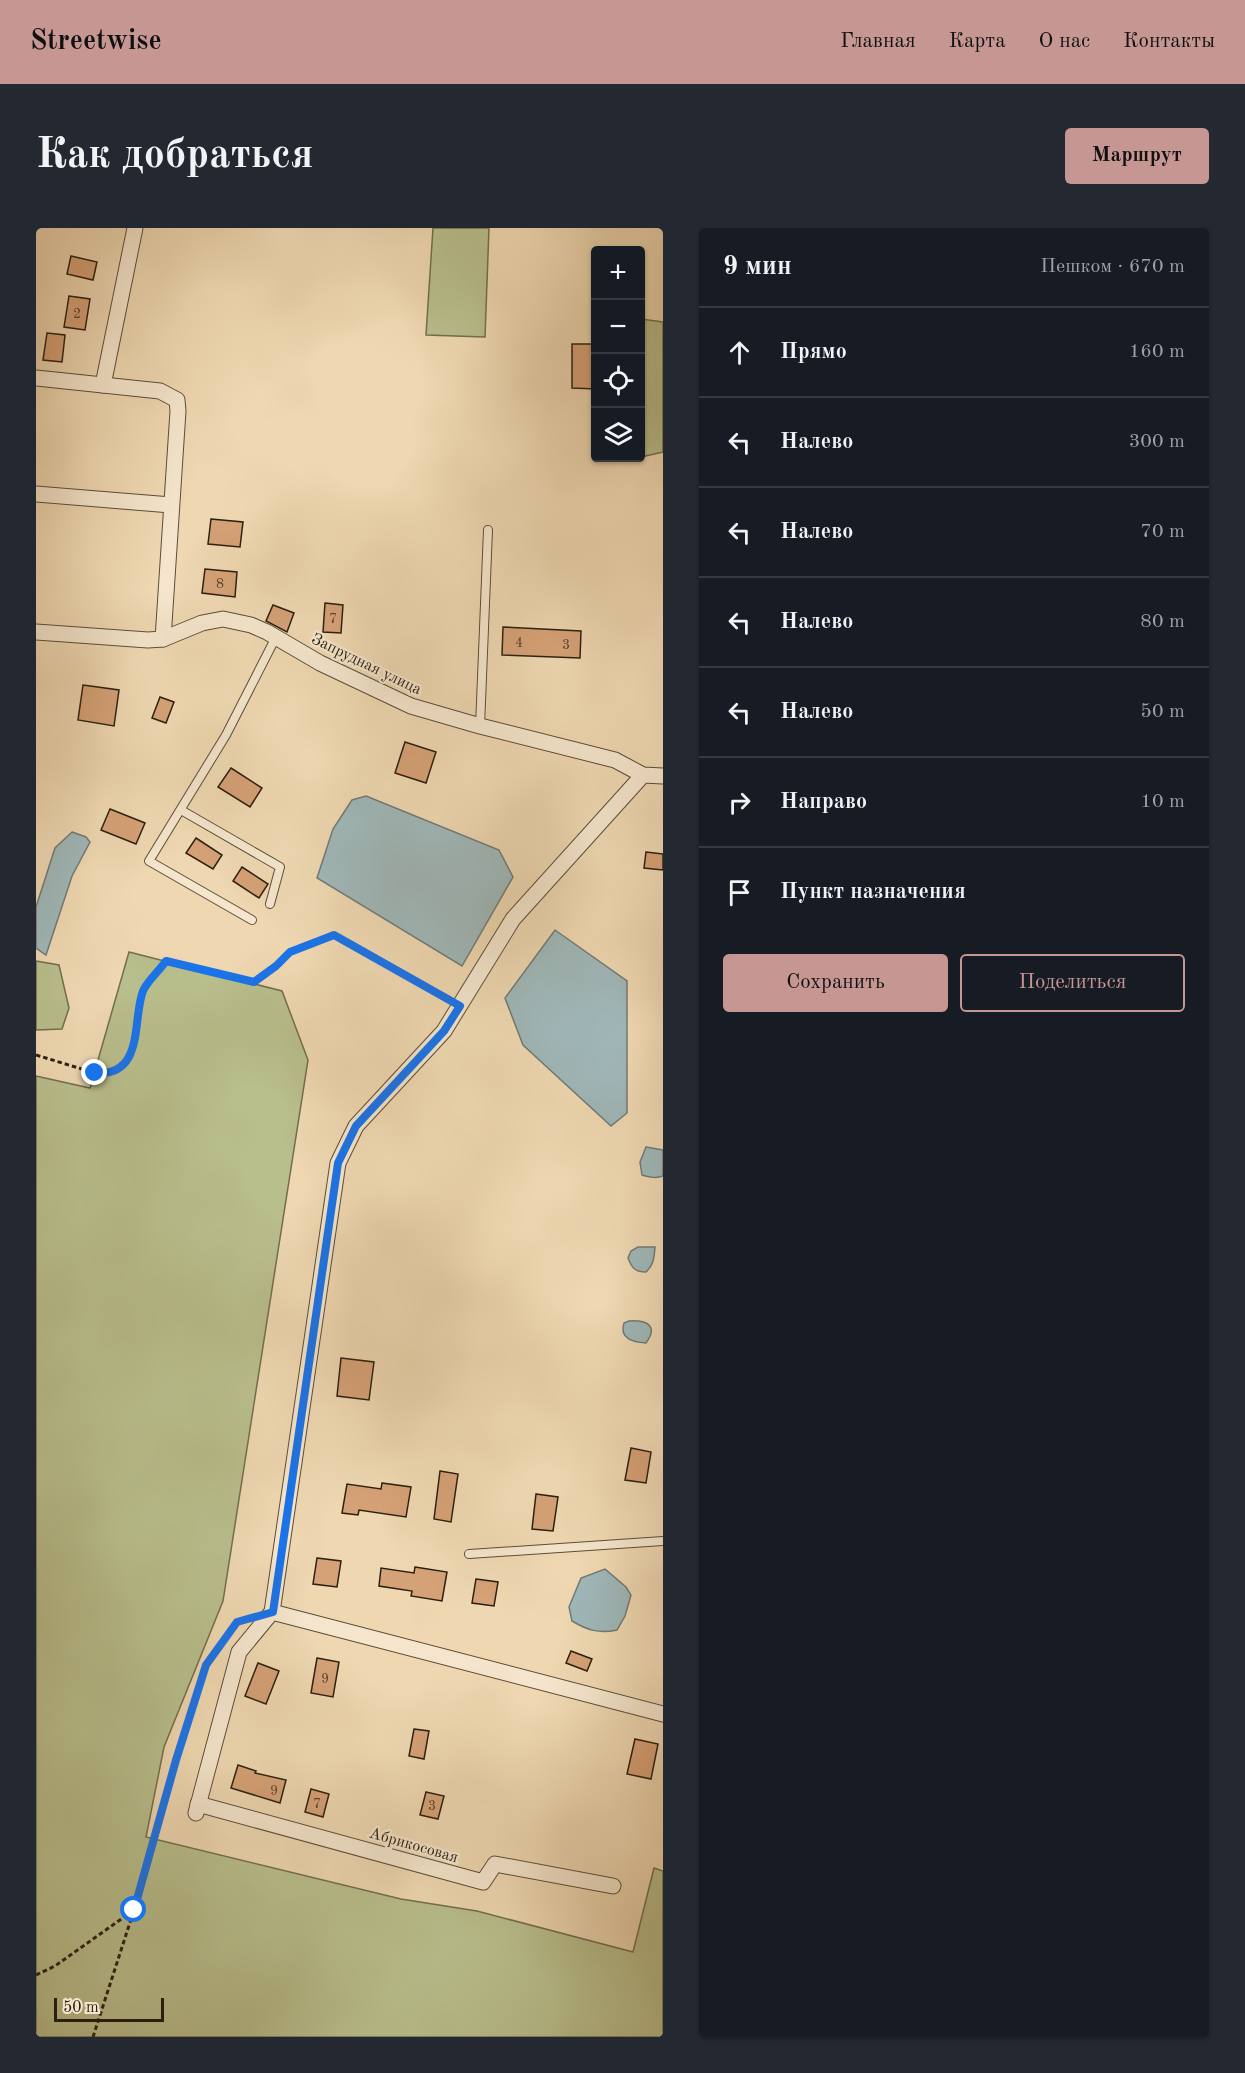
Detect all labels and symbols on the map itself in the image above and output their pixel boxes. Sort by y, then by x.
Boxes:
house number: 2 [73,307,81,321]
house number: 8 [216,577,224,591]
house number: 7 [329,612,337,626]
street label: Запрудная улица [308,631,424,698]
house number: 4 [515,636,523,650]
house number: 3 [562,638,570,652]
route end [81,1059,107,1085]
house number: 9 [321,1672,329,1686]
house number: 9 [270,1784,278,1798]
house number: 7 [313,1797,321,1811]
house number: 3 [428,1799,436,1813]
street label: Абрикосовая [367,1826,460,1866]
route start [120,1896,146,1922]
scale bar [54,1995,164,2022]

